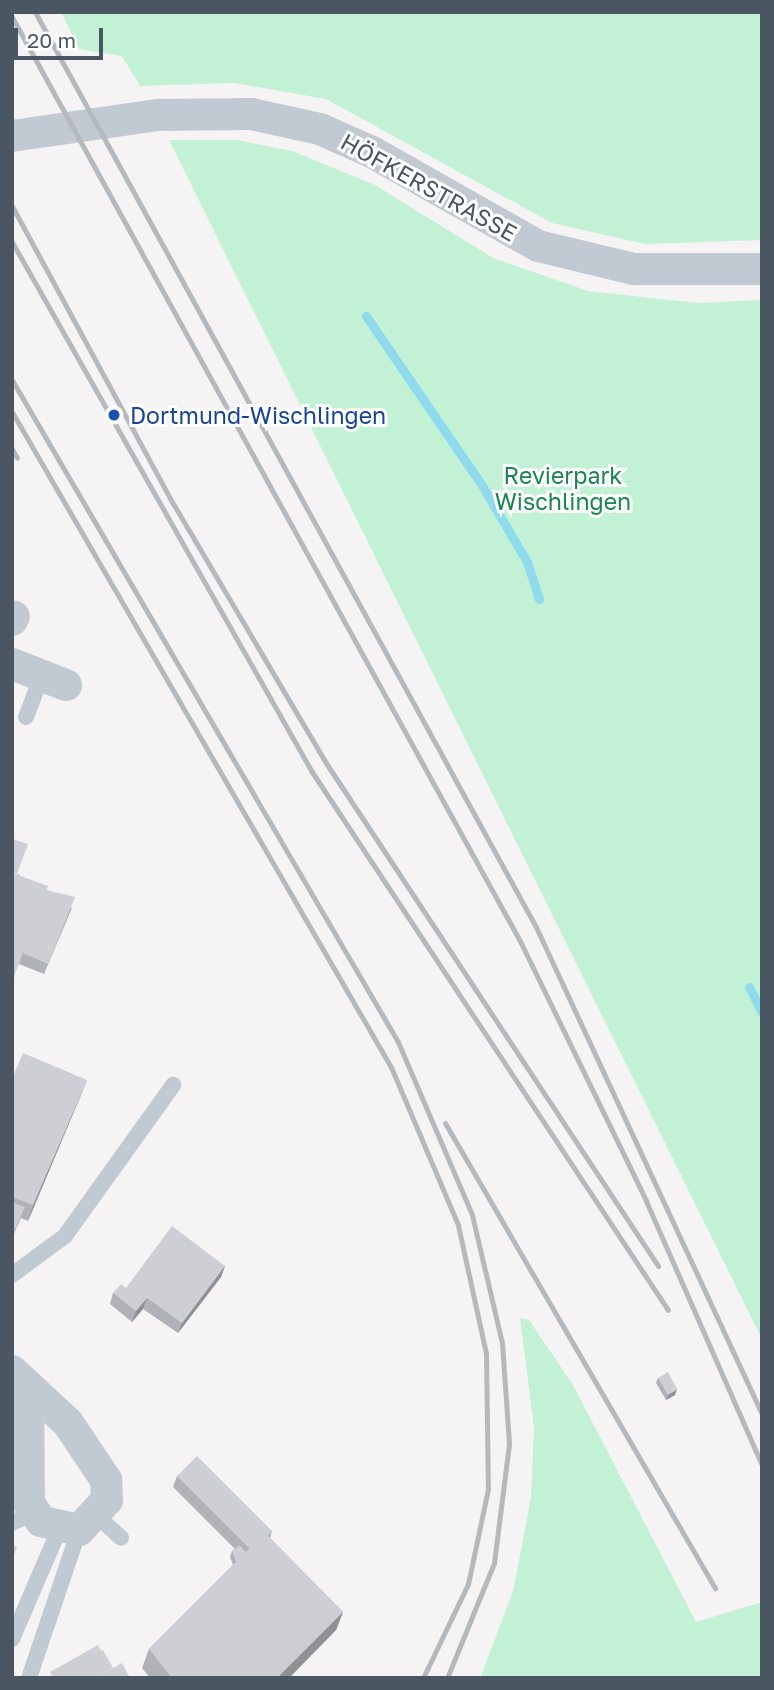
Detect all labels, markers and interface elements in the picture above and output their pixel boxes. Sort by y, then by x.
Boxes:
scale bar [18,14,107,58]
text: 20 m [27,27,76,53]
street label: HÖFKERSTRASSE [336,127,522,247]
place label: Dortmund-Wischlingen [130,401,386,429]
marker: Dortmund-Wischlingen [104,405,124,425]
park label: Revierpark Wischlingen [495,461,631,515]

